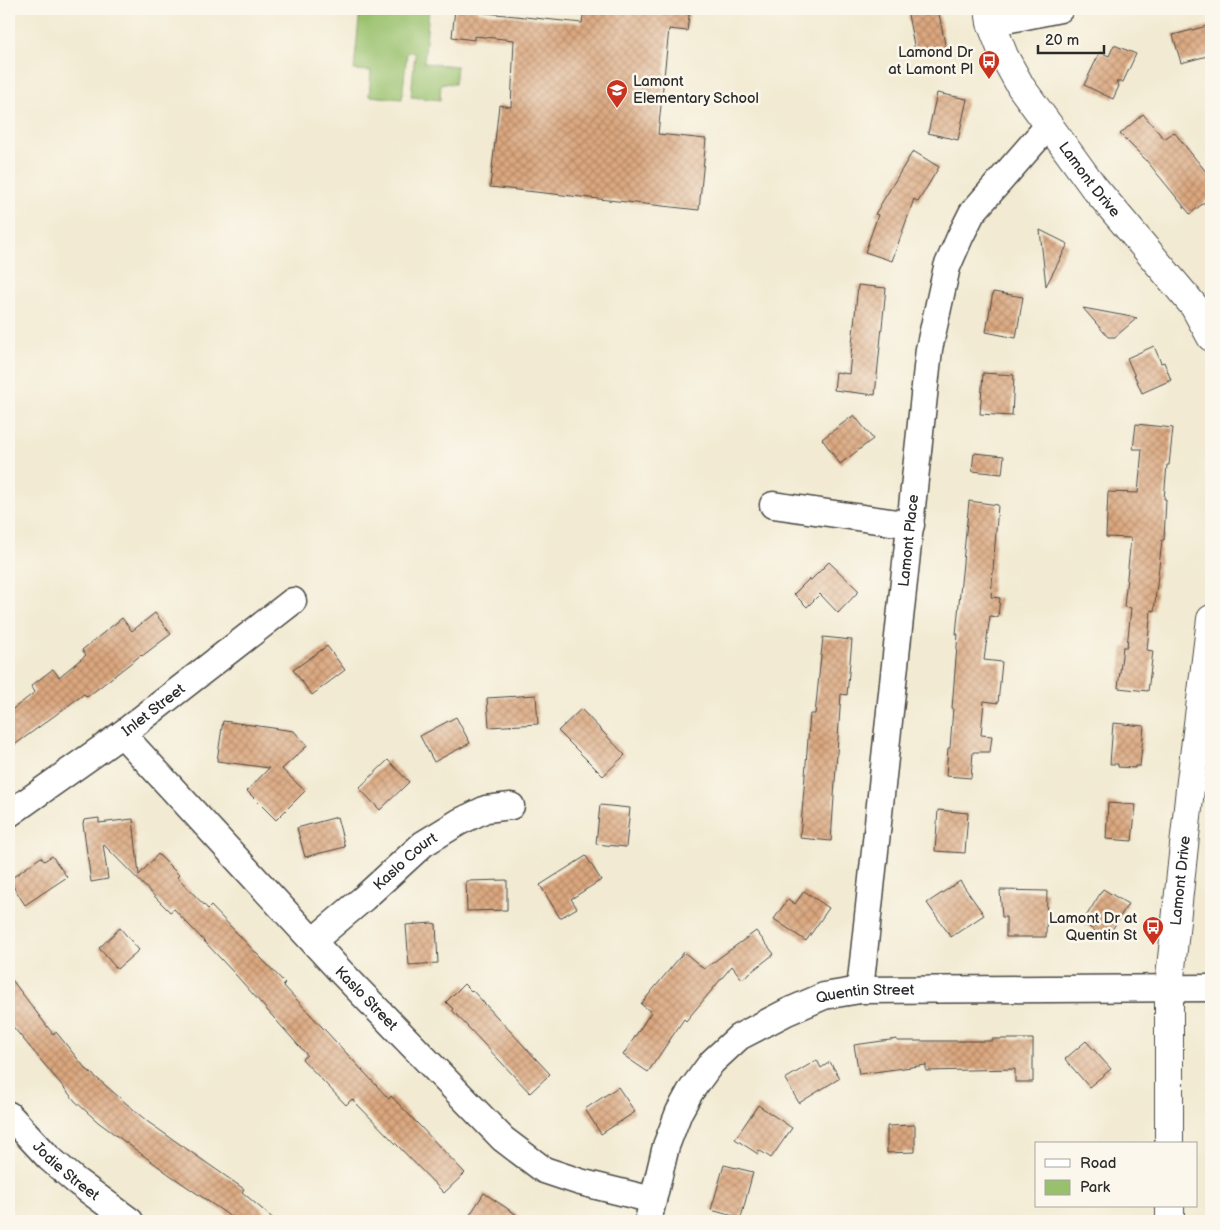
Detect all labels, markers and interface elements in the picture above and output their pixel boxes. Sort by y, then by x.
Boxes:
scale bar [1038,22,1104,54]
text: 20 m [1045,31,1079,50]
place label: Lamond Dr at Lamont Pl [888,43,974,79]
bus stop icon: Lamond Dr at Lamont Pl [977,49,1001,80]
place label: Lamont Elementary School [633,72,759,108]
school or university icon: Lamont Elementary School [605,78,629,109]
street label: Lamont Drive [1054,138,1124,221]
street label: Lamont Place [894,493,923,588]
street label: Inlet Street [118,679,189,741]
street label: Kaslo Court [370,828,441,895]
street label: Lamont Drive [1167,835,1195,926]
place label: Lamont Dr at Quentin St [1049,909,1137,945]
bus stop icon: Lamont Dr at Quentin St [1141,915,1165,946]
street label: Kaslo Street [331,962,402,1035]
street label: Quentin Street [813,981,915,1008]
street label: Jodie Street [28,1137,103,1205]
legend [1035,1142,1198,1208]
text: Road [1080,1154,1116,1173]
text: Park [1080,1178,1111,1197]

